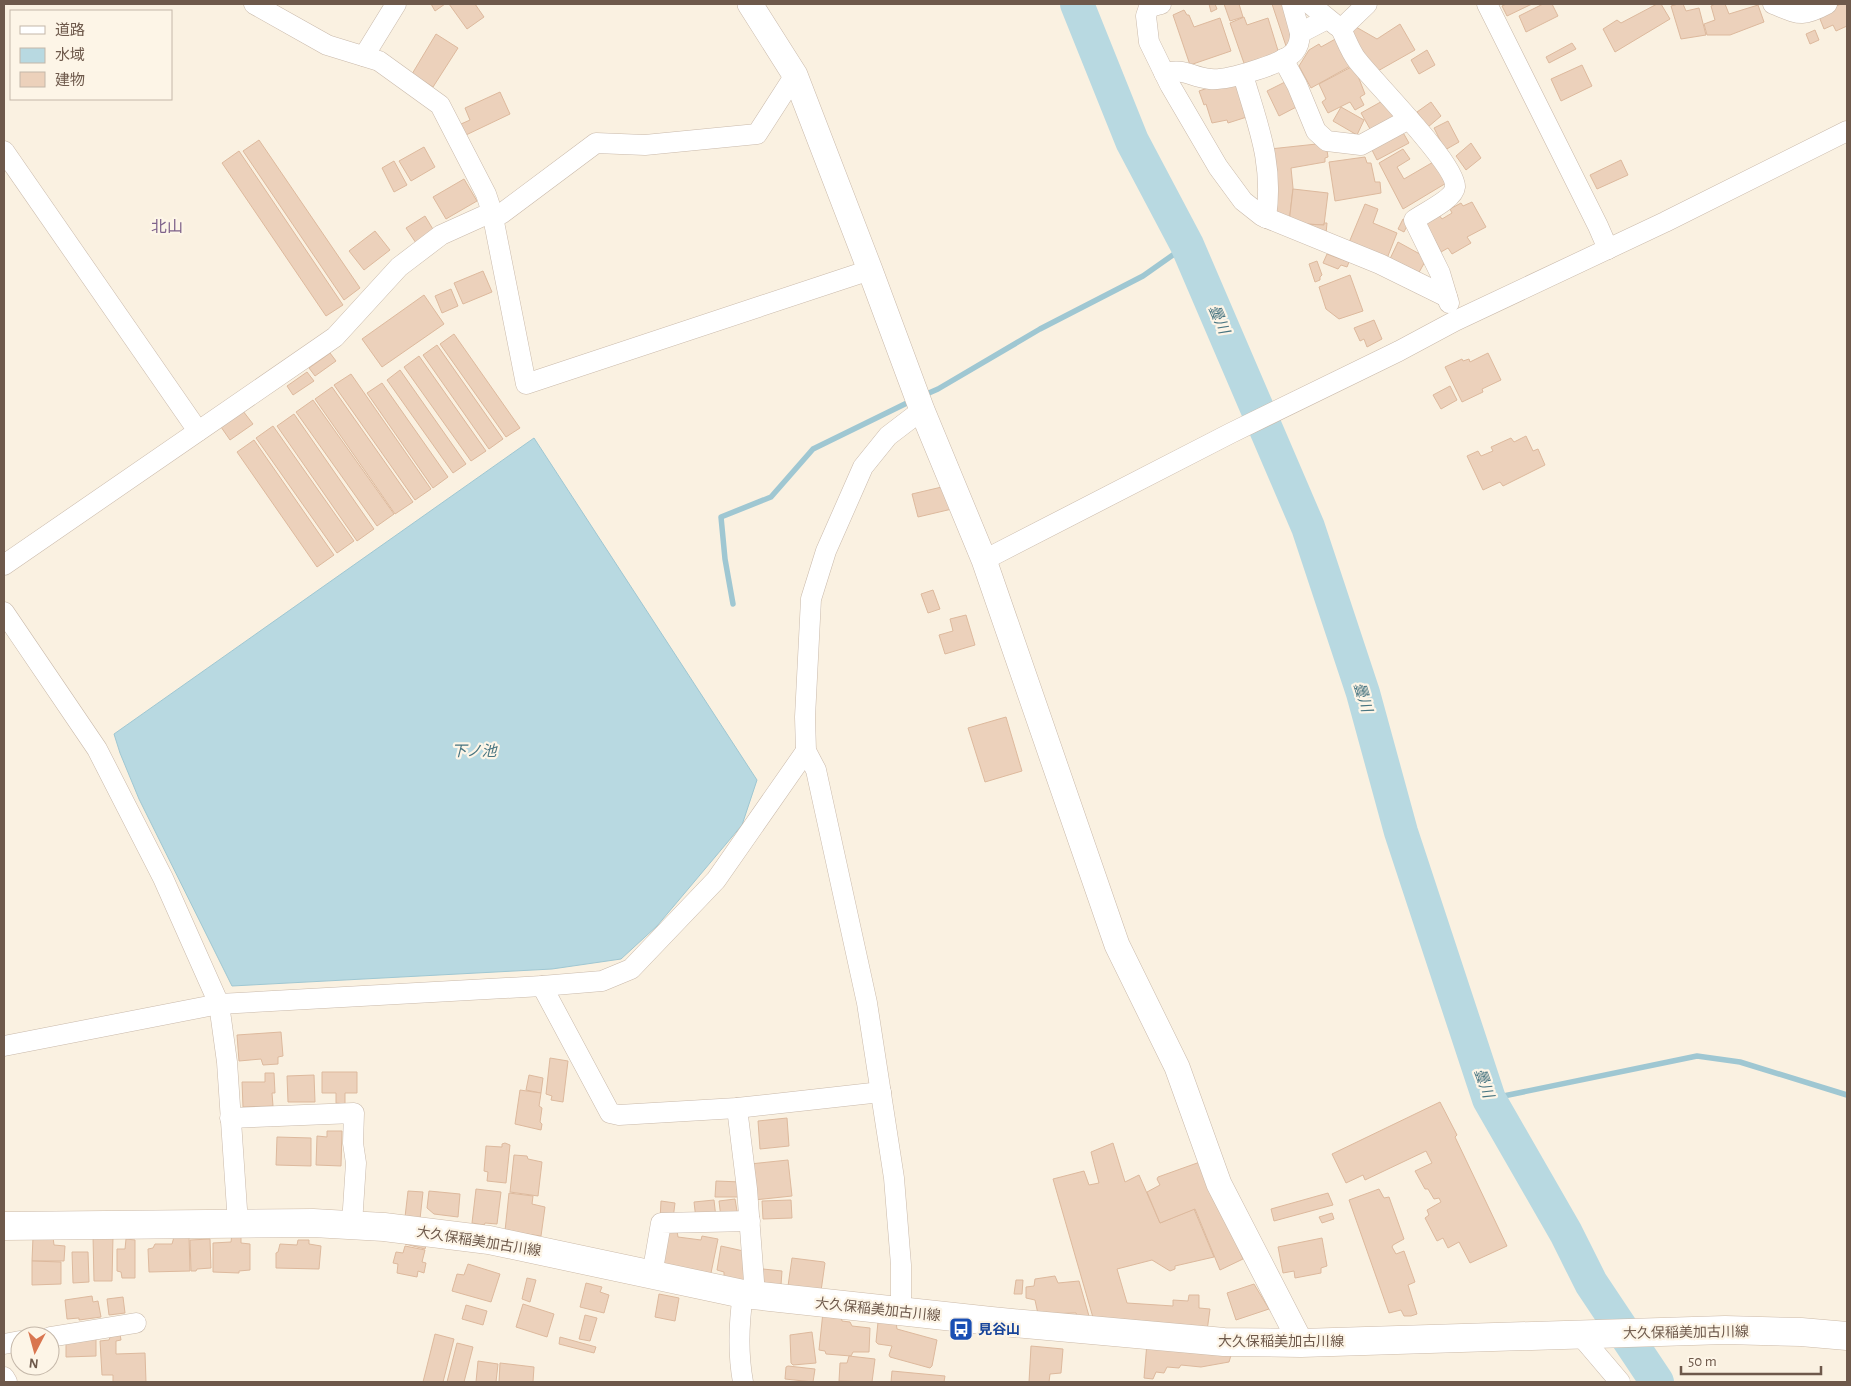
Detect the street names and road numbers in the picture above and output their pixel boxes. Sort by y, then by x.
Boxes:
street label: 大久保稲美加古川線 [416,1224,542,1259]
street label: 大久保稲美加古川線 [815,1295,941,1324]
street label: 大久保稲美加古川線 [1623,1324,1749,1341]
street label: 大久保稲美加古川線 [1218,1334,1344,1349]

